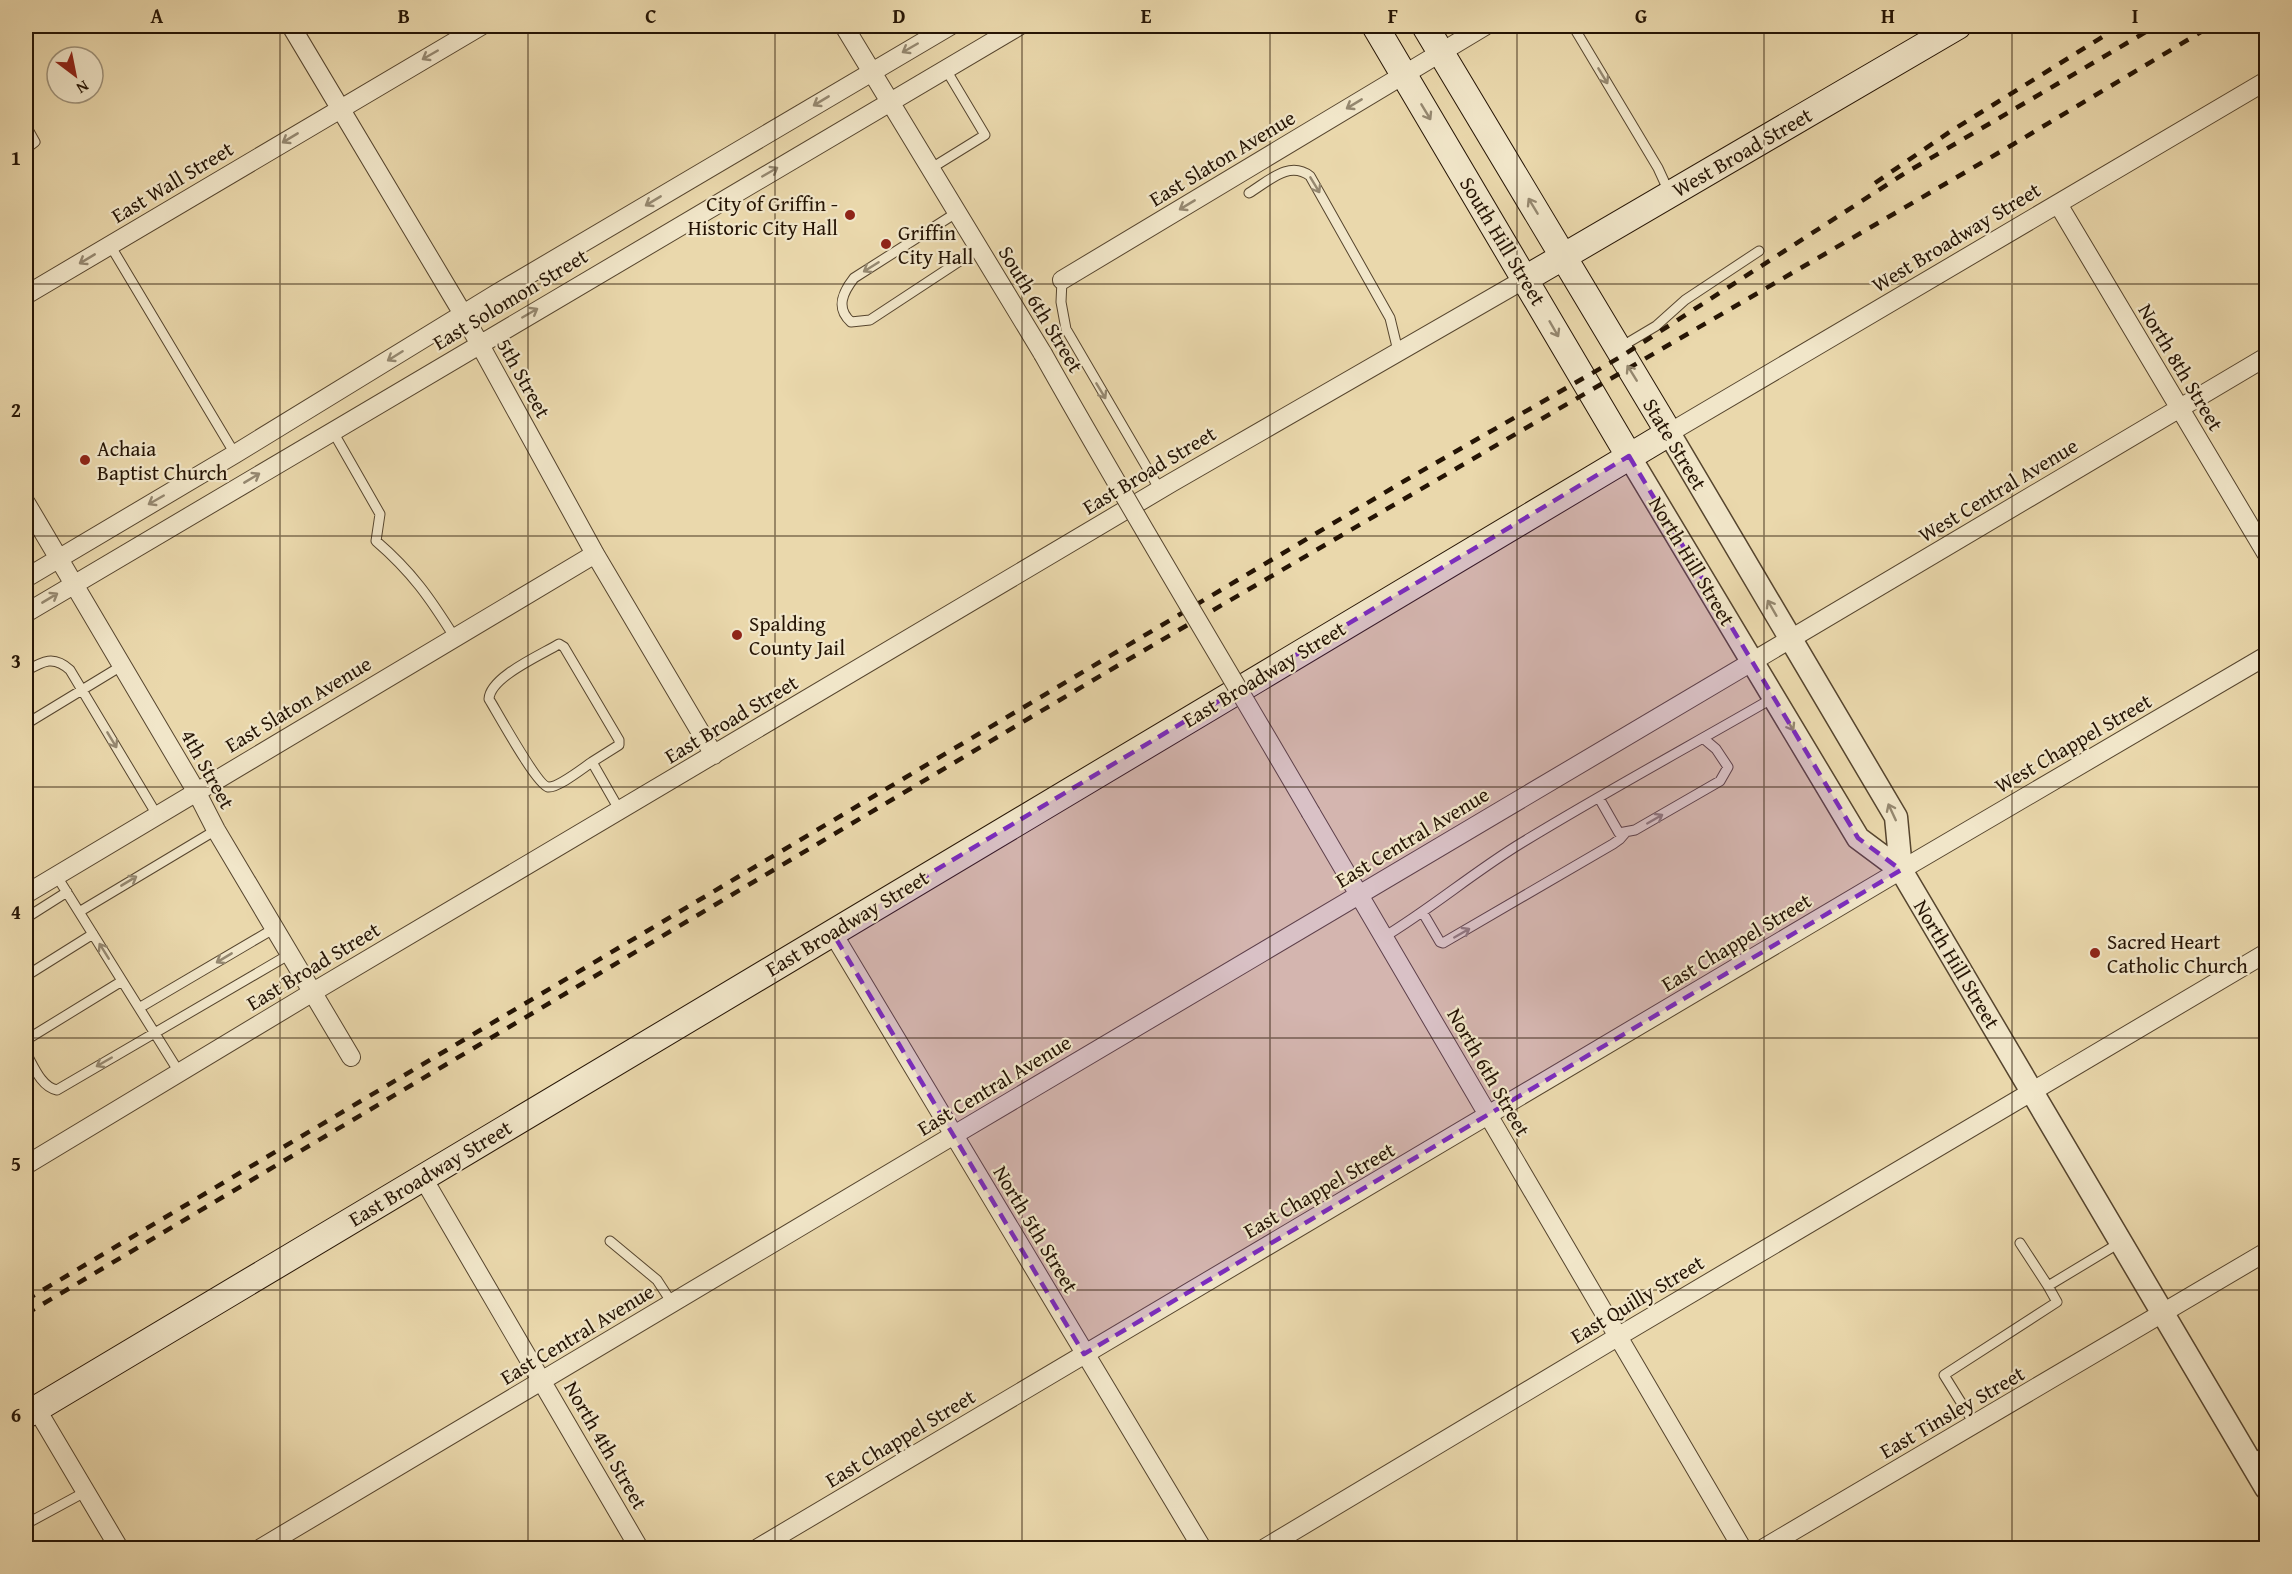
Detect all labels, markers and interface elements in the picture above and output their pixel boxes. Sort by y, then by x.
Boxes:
text: A [151,1,164,30]
text: B [398,1,410,30]
text: C [645,1,657,30]
text: D [892,1,906,30]
text: E [1141,1,1152,30]
text: F [1388,1,1398,30]
text: G [1635,1,1647,30]
text: H [1881,1,1895,30]
text: I [2132,1,2138,30]
one-way arrow [902,43,919,55]
north arrow [45,45,105,105]
one-way arrow [422,49,439,61]
one-way arrow [1597,67,1609,84]
text: N [72,75,94,101]
one-way arrow [813,96,830,108]
one-way arrow [1346,98,1363,110]
street label: West Broad Street [1666,99,1818,205]
street label: East Slaton Avenue [1143,102,1301,214]
one-way arrow [1421,103,1433,120]
one-way arrow [282,132,299,144]
street label: East Wall Street [105,133,239,231]
text: 1 [11,143,21,172]
one-way arrow [761,165,778,177]
street label: South Hill Street [1452,171,1554,312]
street label: West Broadway Street [1866,174,2047,300]
one-way arrow [1309,176,1321,193]
place label: City of Griffin - Historic City Hall [688,188,838,243]
one-way arrow [645,195,662,207]
one-way arrow [1527,198,1539,215]
one-way arrow [1179,199,1196,211]
marker: City of Griffin - Historic City Hall [843,208,857,222]
place label: Griffin City Hall [898,217,974,272]
marker: Griffin City Hall [879,237,893,251]
street label: East Solomon Street [427,240,594,358]
street label: South 6th Street [991,240,1091,379]
one-way arrow [79,253,96,265]
one-way arrow [863,260,880,273]
street label: North 8th Street [2131,297,2232,437]
one-way arrow [521,307,538,319]
one-way arrow [1549,320,1561,337]
street label: 5th Street [489,332,559,424]
one-way arrow [387,350,404,362]
one-way arrow [1626,365,1638,382]
one-way arrow [1096,382,1108,399]
street label: State Street [1635,392,1715,496]
text: 2 [11,395,21,424]
street label: East Broad Street [1076,418,1222,522]
street label: West Central Avenue [1912,430,2084,550]
place label: Achaia Baptist Church [97,433,228,488]
marker: Achaia Baptist Church [78,453,92,467]
one-way arrow [243,472,260,484]
street label: North Hill Street [1641,490,1743,632]
one-way arrow [148,495,165,507]
one-way arrow [41,592,58,604]
one-way arrow [1766,600,1778,617]
place label: Spalding County Jail [749,608,845,663]
street label: East Broadway Street [1176,613,1352,735]
marker: Spalding County Jail [730,628,744,642]
text: 3 [11,646,21,675]
street label: East Slaton Avenue [219,648,377,760]
street label: East Broad Street [658,667,804,771]
street label: West Chappel Street [1989,685,2158,801]
one-way arrow [1783,714,1795,731]
street label: 4th Street [173,723,243,815]
one-way arrow [107,731,119,748]
street label: East Central Avenue [1329,779,1495,895]
one-way arrow [1886,804,1898,822]
one-way arrow [1646,812,1663,824]
street label: East Broadway Street [759,862,935,984]
one-way arrow [120,875,137,887]
street label: East Chappel Street [1655,885,1817,999]
street label: North Hill Street [1906,893,2008,1035]
text: 4 [11,897,21,926]
street label: East Broad Street [240,914,386,1018]
one-way arrow [1453,926,1470,938]
place label: Sacred Heart Catholic Church [2107,926,2248,981]
one-way arrow [98,944,110,960]
marker: Sacred Heart Catholic Church [2088,946,2102,960]
one-way arrow [216,952,233,964]
street label: North 6th Street [1440,1002,1539,1143]
street label: East Central Avenue [911,1027,1077,1143]
one-way arrow [96,1057,113,1069]
street label: East Broadway Street [342,1112,518,1234]
street label: East Chappel Street [1238,1134,1401,1246]
text: 5 [11,1149,21,1178]
street label: North 5th Street [986,1159,1087,1299]
street label: East Quilly Street [1564,1247,1710,1351]
street label: East Central Avenue [494,1276,660,1392]
street label: East Tinsley Street [1874,1358,2031,1466]
street label: North 4th Street [557,1375,656,1516]
street label: East Chappel Street [819,1381,981,1495]
text: 6 [11,1400,21,1429]

